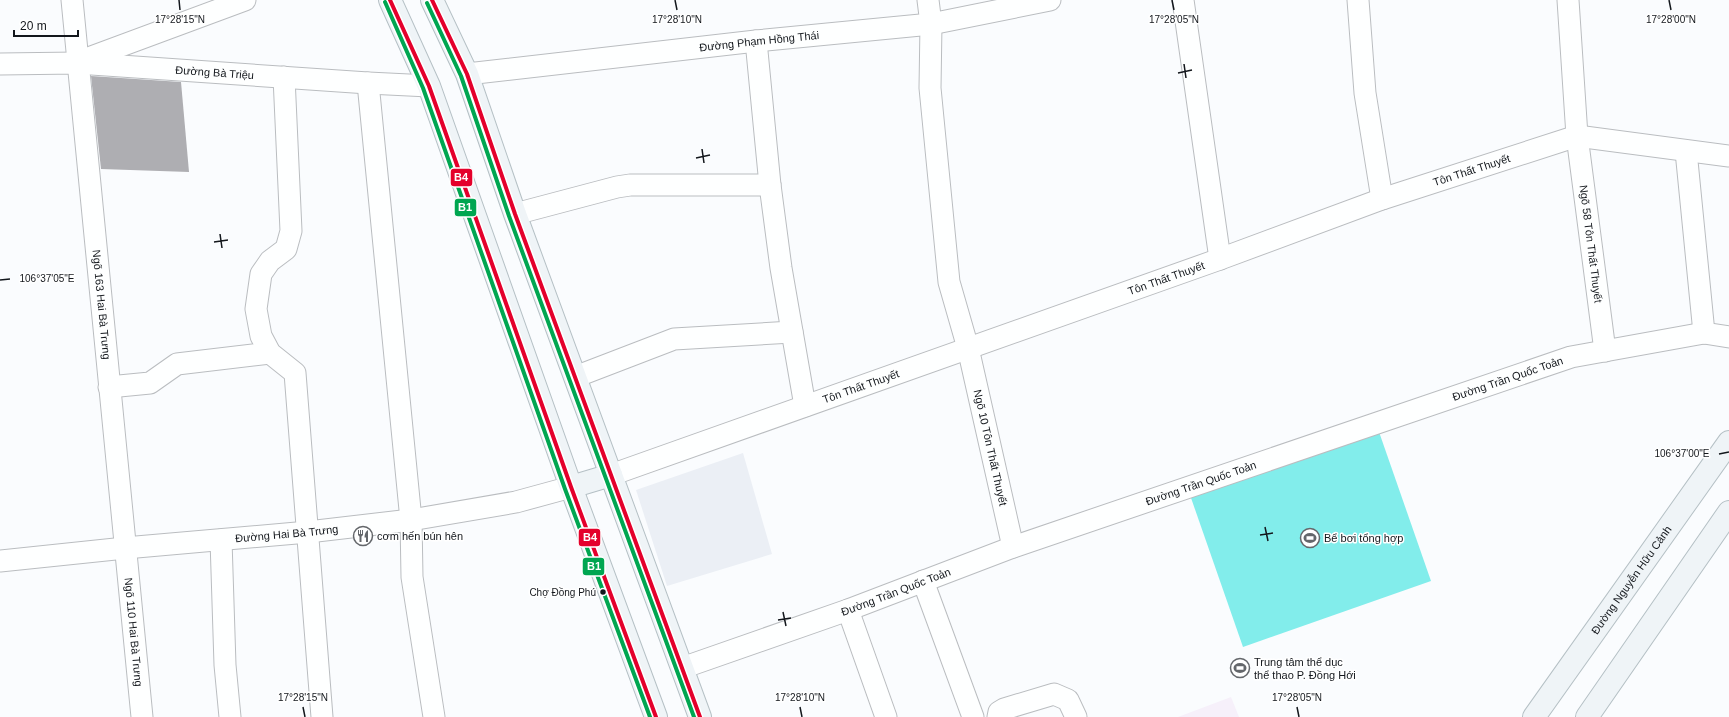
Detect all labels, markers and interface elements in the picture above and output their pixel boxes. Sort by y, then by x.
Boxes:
scale bar [14,12,78,38]
text: 17°28'15"N [155,14,205,25]
text: 17°28'10"N [652,14,702,25]
text: 17°28'05"N [1149,14,1199,25]
text: 17°28'00"N [1646,14,1696,25]
text: 20 m [20,19,47,33]
street label: Đường Phạm Hồng Thái [699,29,820,53]
street label: Đường Bà Triệu [175,64,254,81]
street label: Tôn Thất Thuyết [1431,152,1512,188]
line badge: B4 [450,168,473,187]
text: B4 [454,171,469,183]
street label: Ngõ 58 Tôn Thất Thuyết [1577,184,1605,303]
line badge: B1 [454,198,477,217]
text: B1 [458,201,472,213]
street label: Ngõ 163 Hai Bà Trưng [90,249,113,360]
street label: Tôn Thất Thuyết [1126,259,1206,297]
text: 106°37'05"E [19,273,75,284]
street label: Đường Trần Quốc Toản [1451,354,1564,403]
street label: Tôn Thất Thuyết [821,367,901,406]
street label: Ngõ 10 Tôn Thất Thuyết [972,388,1009,507]
text: 106°37'00"E [1654,448,1710,459]
street label: Đường Trần Quốc Toản [1144,459,1258,507]
street label: Đường Hai Bà Trưng [235,523,339,544]
street label: Đường Nguyễn Hữu Cảnh [1589,524,1674,636]
restaurant icon: cơm hến bún hên [352,525,374,547]
sports icon: Bể bơi tổng hợp [1299,527,1321,549]
line badge: B4 [578,528,601,547]
place label: cơm hến bún hên [377,530,463,542]
text: B4 [583,531,598,543]
place label: Bể bơi tổng hợp [1324,532,1403,544]
line badge: B1 [582,557,605,576]
text: B1 [587,560,601,572]
street label: Đường Trần Quốc Toản [840,565,952,618]
street label: Ngõ 110 Hai Bà Trưng [122,577,145,687]
place label: Chợ Đồng Phú [529,587,596,598]
marker: Chợ Đồng Phú [598,587,608,597]
place label: Trung tâm thể dục thể thao P. Đồng Hới [1254,656,1356,681]
sports icon: Trung tâm thể dục thể thao P. Đồng Hới [1229,657,1251,679]
text: 17°28'15"N [278,692,328,703]
text: 17°28'10"N [775,692,825,703]
text: 17°28'05"N [1272,692,1322,703]

